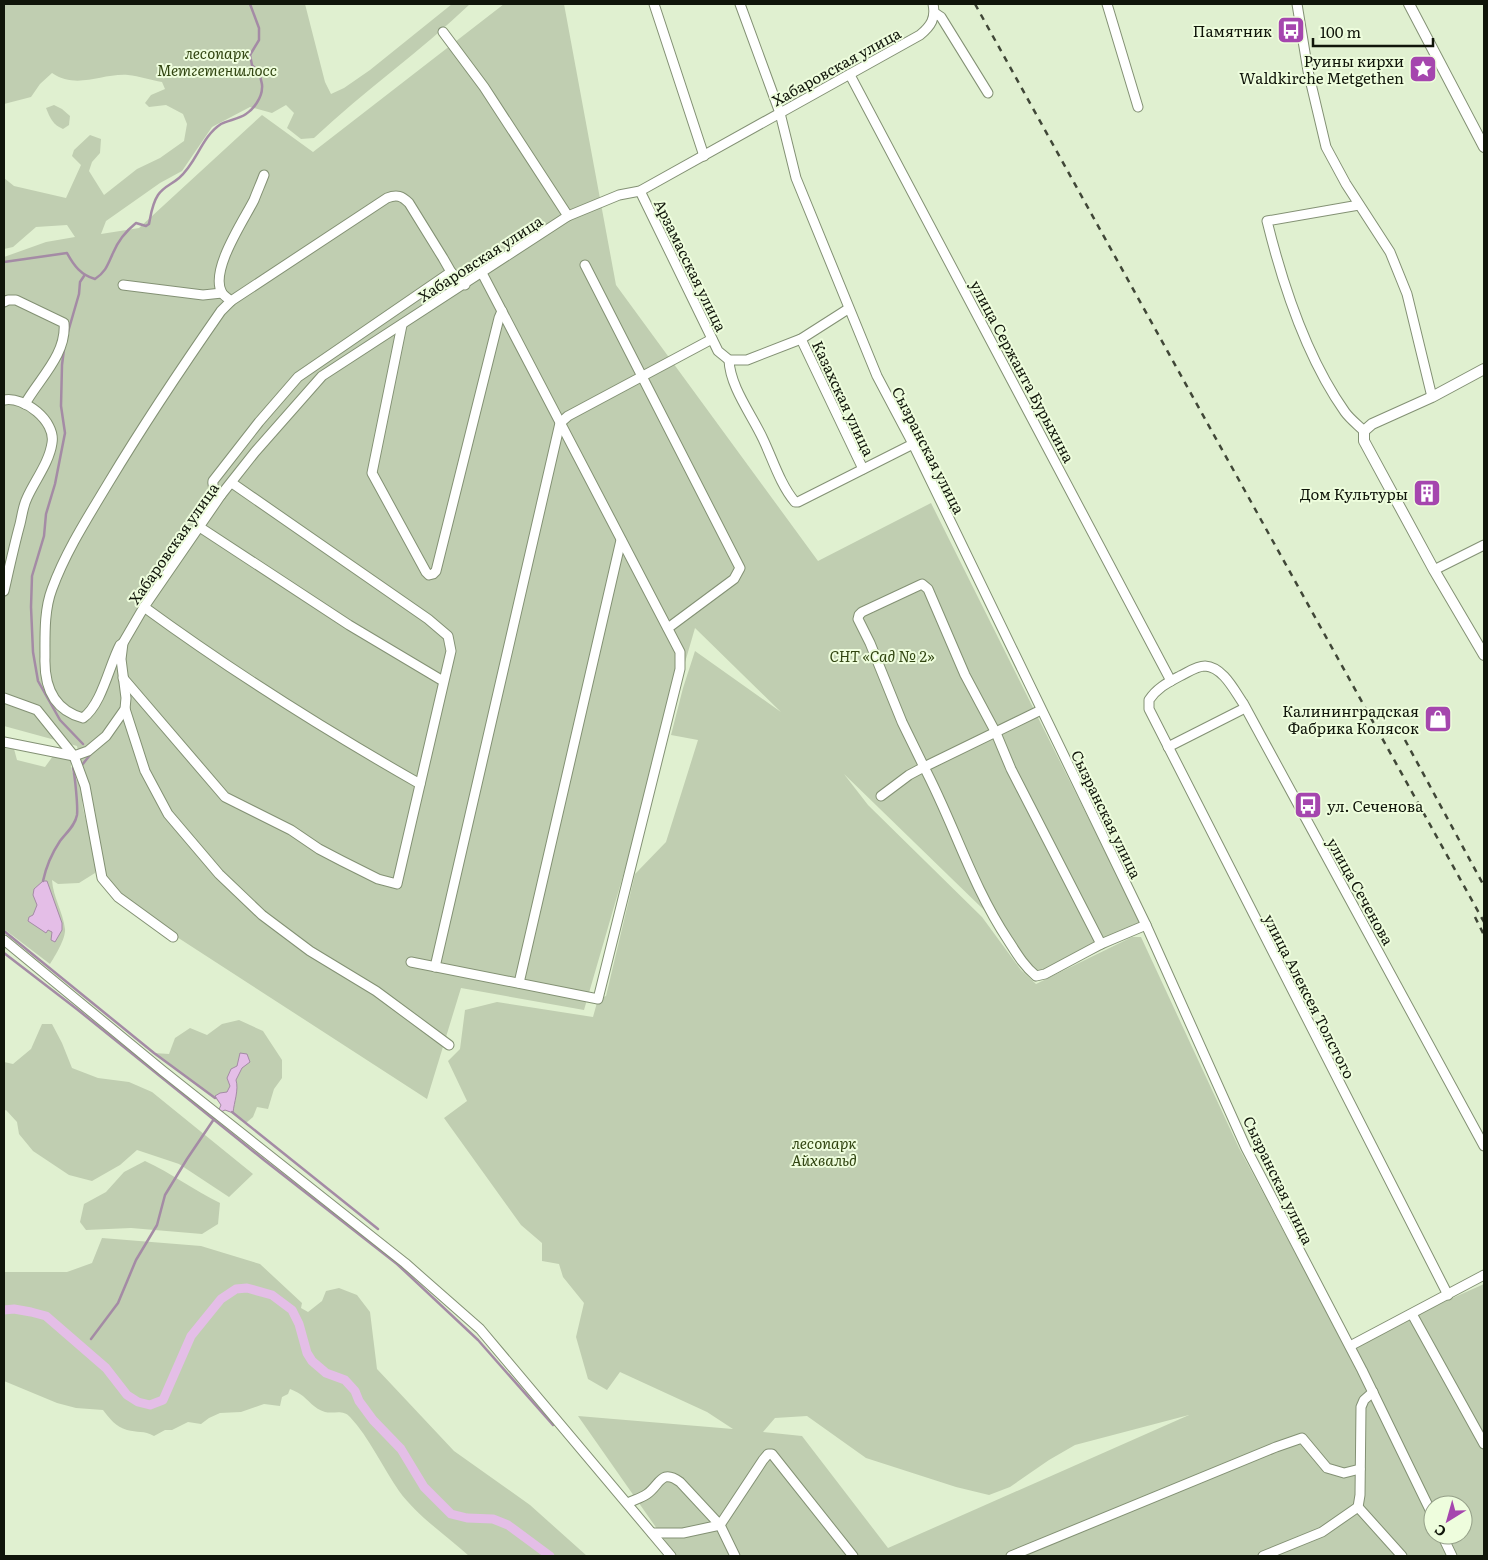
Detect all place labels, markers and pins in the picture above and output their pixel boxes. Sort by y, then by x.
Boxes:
bus stop icon: Памятник [1276,15,1306,45]
place label: Памятник [1193,19,1272,42]
place label: Руины кирхи Waldkirche Metgethen [1239,49,1404,89]
place icon: Руины кирхи Waldkirche Metgethen [1408,54,1438,84]
building icon: Дом Культуры [1412,478,1442,508]
place label: Дом Культуры [1300,482,1408,505]
place label: Калининградская Фабрика Колясок [1282,699,1419,739]
shop icon: Калининградская Фабрика Колясок [1423,704,1453,734]
bus stop icon: ул. Сеченова [1293,790,1323,820]
place label: ул. Сеченова [1327,794,1424,817]

